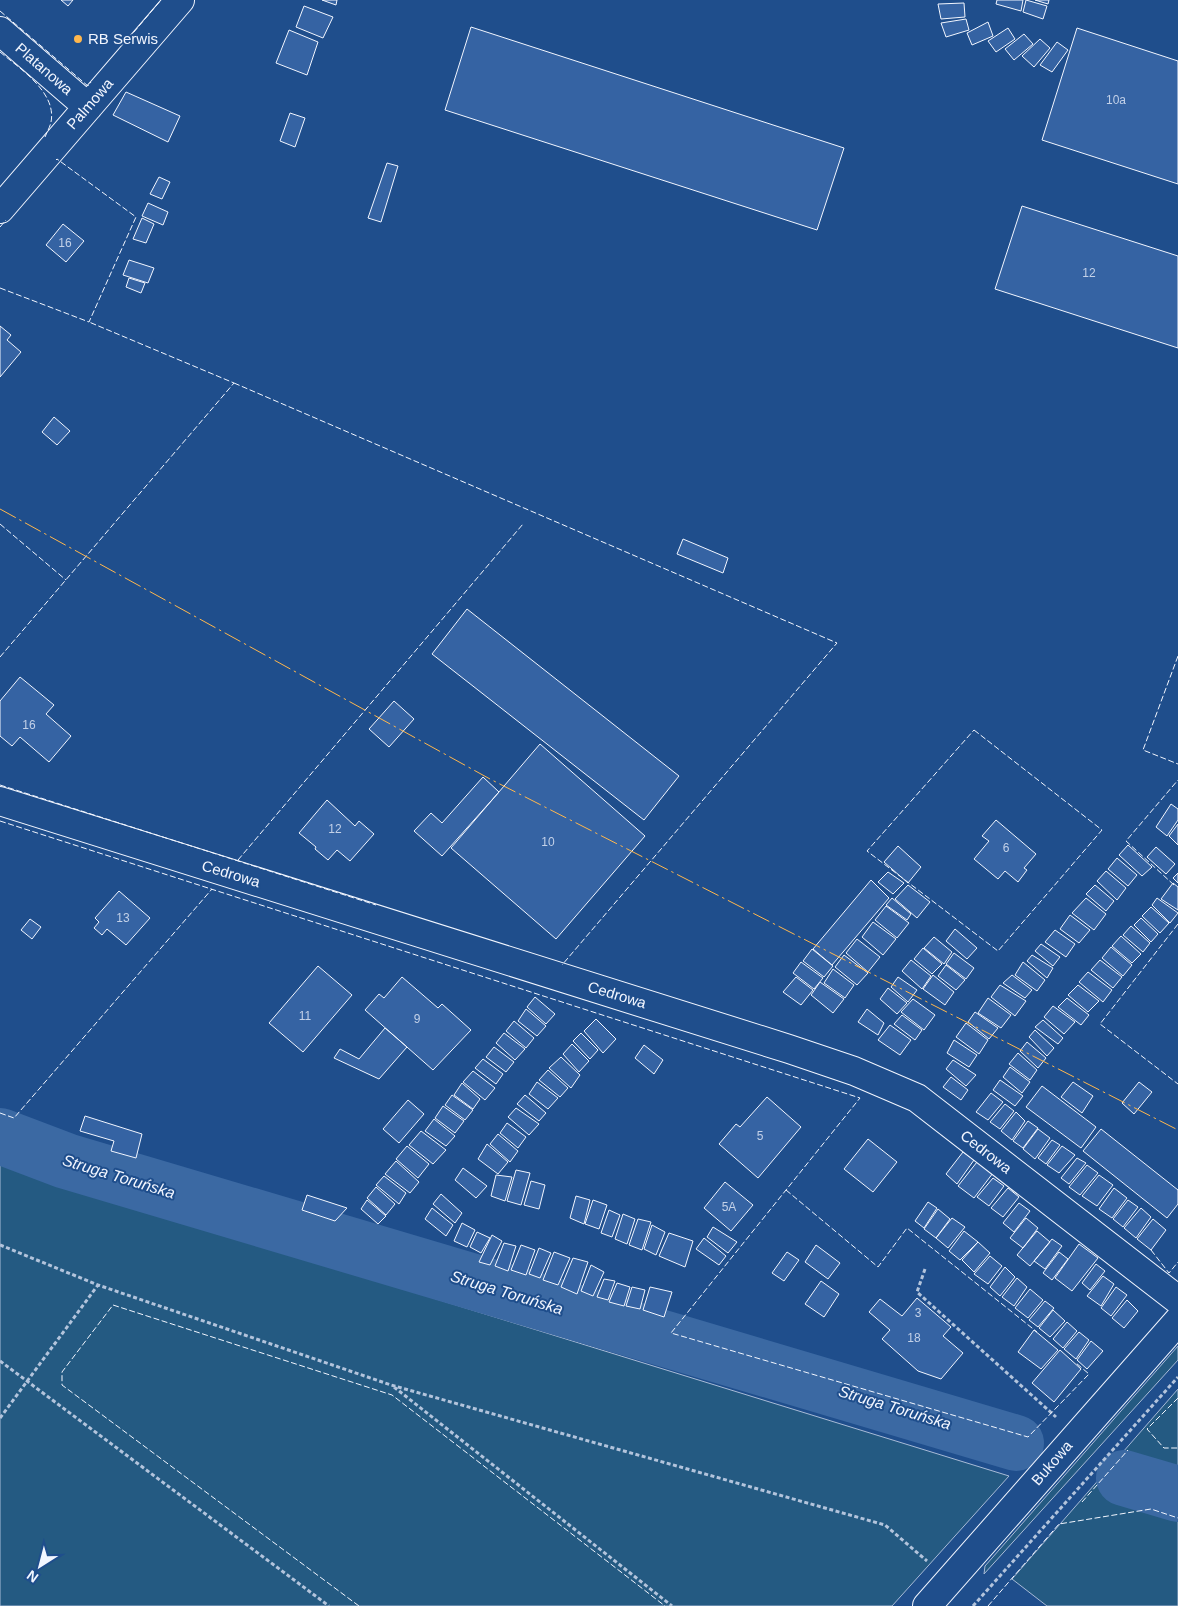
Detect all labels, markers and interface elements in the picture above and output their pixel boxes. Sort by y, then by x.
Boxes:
place label: RB Serwis [88,30,158,47]
marker: RB Serwis [72,33,84,45]
street label: Platanowa [12,39,77,98]
street label: Palmowa [63,74,117,133]
house number: 10a [1106,93,1126,107]
house number: 16 [58,236,72,250]
house number: 12 [1082,266,1096,280]
house number: 16 [22,718,36,732]
house number: 12 [328,822,342,836]
house number: 10 [541,835,555,849]
house number: 6 [1003,841,1010,855]
street label: Cedrowa [200,857,263,891]
house number: 13 [116,911,130,925]
street label: Cedrowa [586,978,649,1012]
house number: 11 [299,1009,312,1023]
house number: 9 [414,1012,421,1026]
street label: Cedrowa [957,1126,1016,1177]
house number: 5 [757,1129,764,1143]
water label: Struga Toruńska [61,1151,177,1202]
house number: 5A [722,1200,736,1214]
water label: Struga Toruńska [449,1267,565,1318]
house number: 3 [915,1306,922,1320]
house number: 18 [907,1331,921,1345]
water label: Struga Toruńska [837,1382,953,1433]
street label: Bukowa [1028,1436,1076,1488]
north arrow [15,1541,65,1591]
text: N [24,1567,41,1586]

